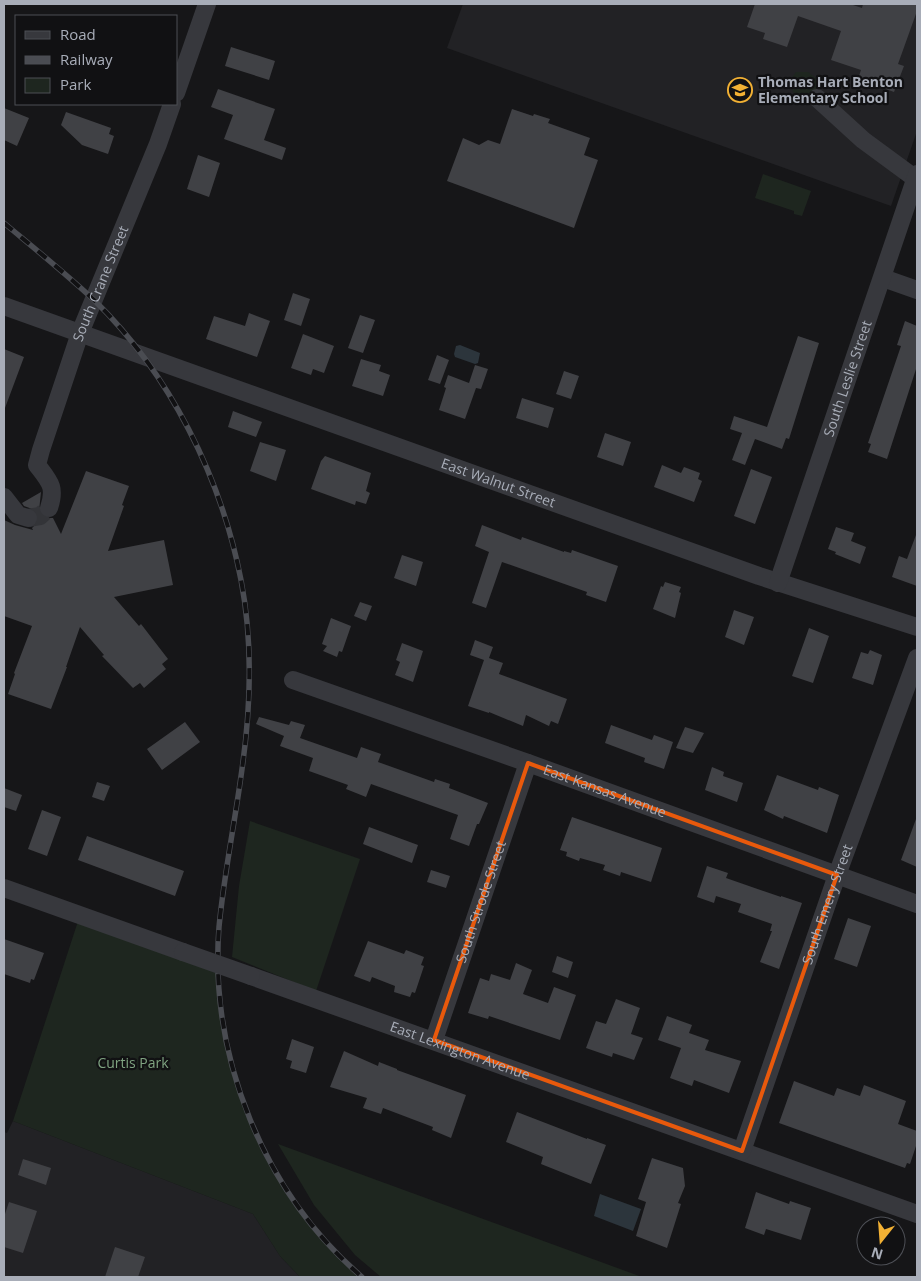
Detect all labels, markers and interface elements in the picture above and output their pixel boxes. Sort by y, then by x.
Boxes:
legend [15,15,178,105]
text: Road [60,24,96,44]
text: Railway [60,49,113,69]
place label: Thomas Hart Benton Elementary School [758,72,903,107]
text: Park [60,74,91,94]
school or university icon: Thomas Hart Benton Elementary School [727,77,753,103]
street label: South Crane Street [68,223,132,344]
street label: South Leslie Street [818,318,876,439]
street label: East Walnut Street [439,453,558,511]
street label: East Kansas Avenue [541,759,669,821]
street label: South Strode Street [451,838,510,965]
street label: South Emery Street [797,841,857,967]
street label: East Lexington Avenue [388,1016,533,1084]
park label: Curtis Park [97,1053,169,1072]
north arrow [856,1216,906,1266]
text: N [869,1243,885,1265]

